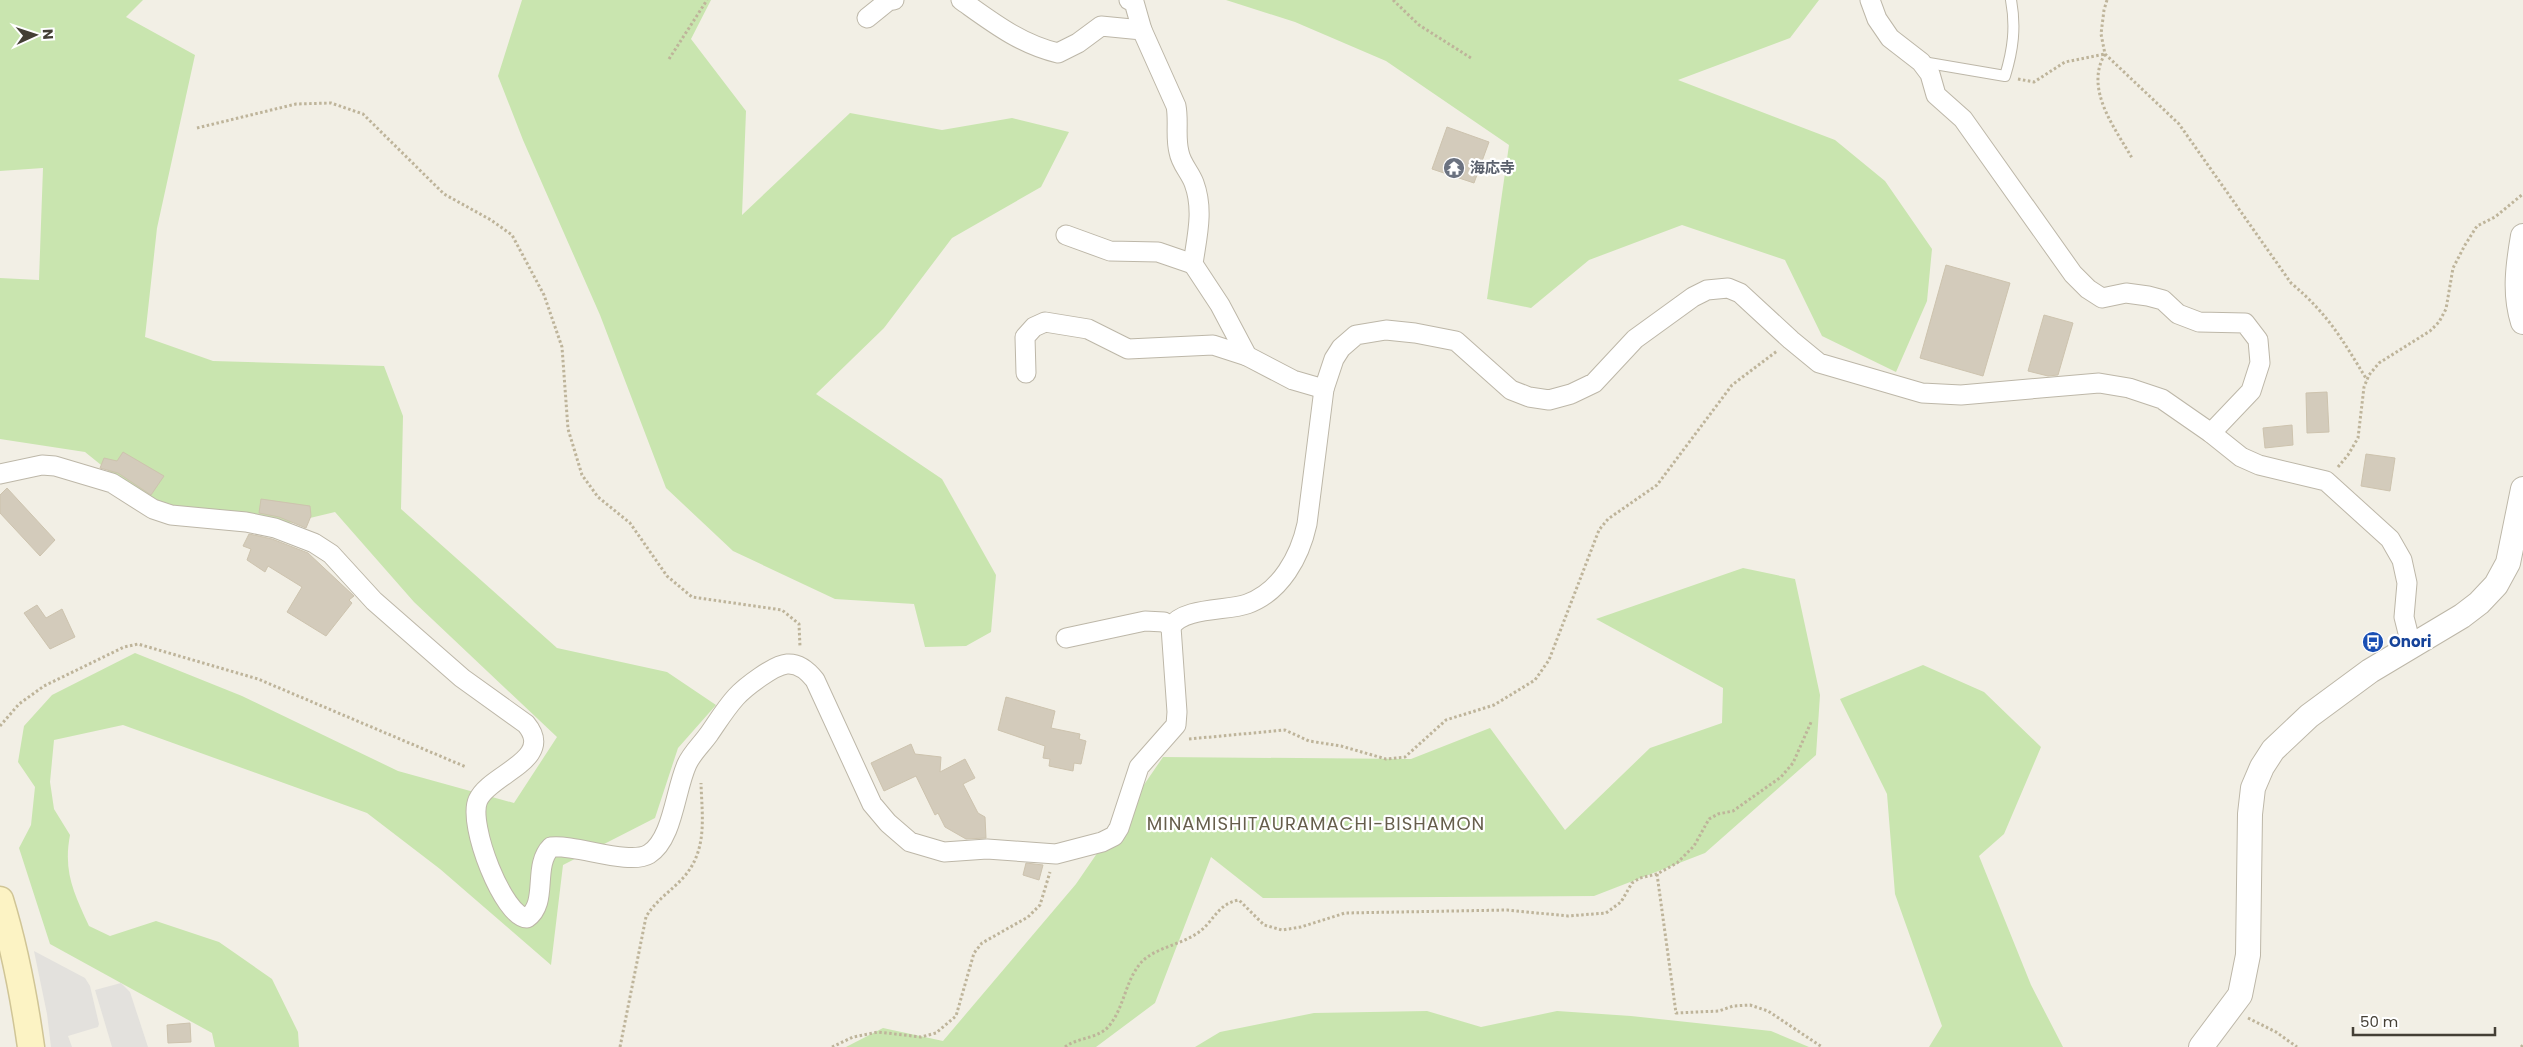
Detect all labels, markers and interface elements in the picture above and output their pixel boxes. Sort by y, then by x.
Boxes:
north arrow [10,10,60,60]
text: N [38,29,58,40]
temple icon: 海応寺 [1442,156,1466,180]
place label: 海応寺 [1470,157,1515,178]
bus stop icon: Onori [2361,630,2385,654]
place label: Onori [2389,631,2431,652]
district label: MINAMISHITAURAMACHI-BISHAMON [1147,811,1485,836]
scale bar [2353,1004,2496,1036]
text: 50 m [2360,1011,2398,1032]

